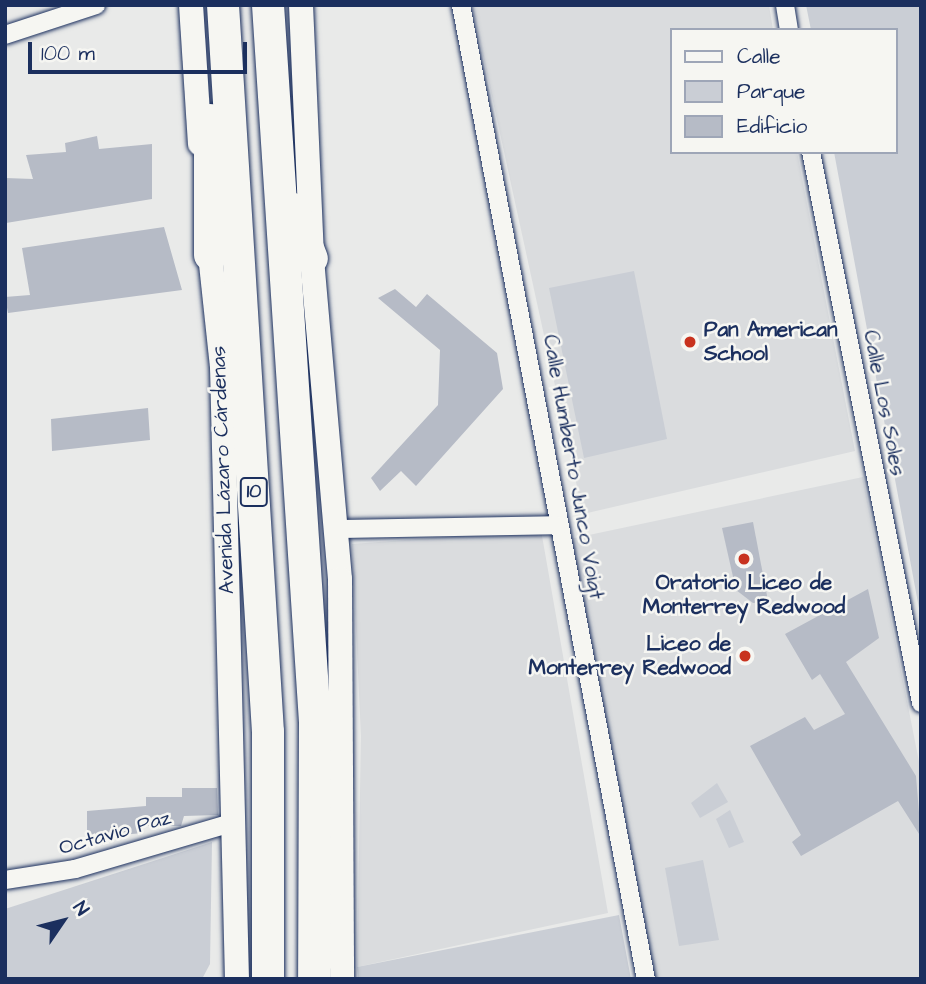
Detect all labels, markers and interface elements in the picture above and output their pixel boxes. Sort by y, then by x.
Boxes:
scale bar [32,28,250,72]
legend [670,28,898,154]
text: 100 m [41,39,95,68]
text: Calle [737,42,781,71]
text: Parque [737,77,805,106]
text: Edificio [737,112,807,141]
place label: Pan American School [704,317,837,367]
street label: Calle Los Soles [858,328,910,478]
street label: Calle Humberto Junco Voigt [537,333,609,601]
marker: Pan American School [682,334,698,350]
street label: Avenida Lázaro Cárdenas [206,345,240,595]
road number: 10 [238,477,270,508]
marker: Oratorio Liceo de Monterrey Redwood [736,551,752,567]
place label: Oratorio Liceo de Monterrey Redwood [643,570,845,620]
place label: Liceo de Monterrey Redwood [529,631,731,681]
marker: Liceo de Monterrey Redwood [737,648,753,664]
street label: Octavio Paz [56,805,174,861]
north arrow [28,886,98,956]
text: N [66,896,95,921]

